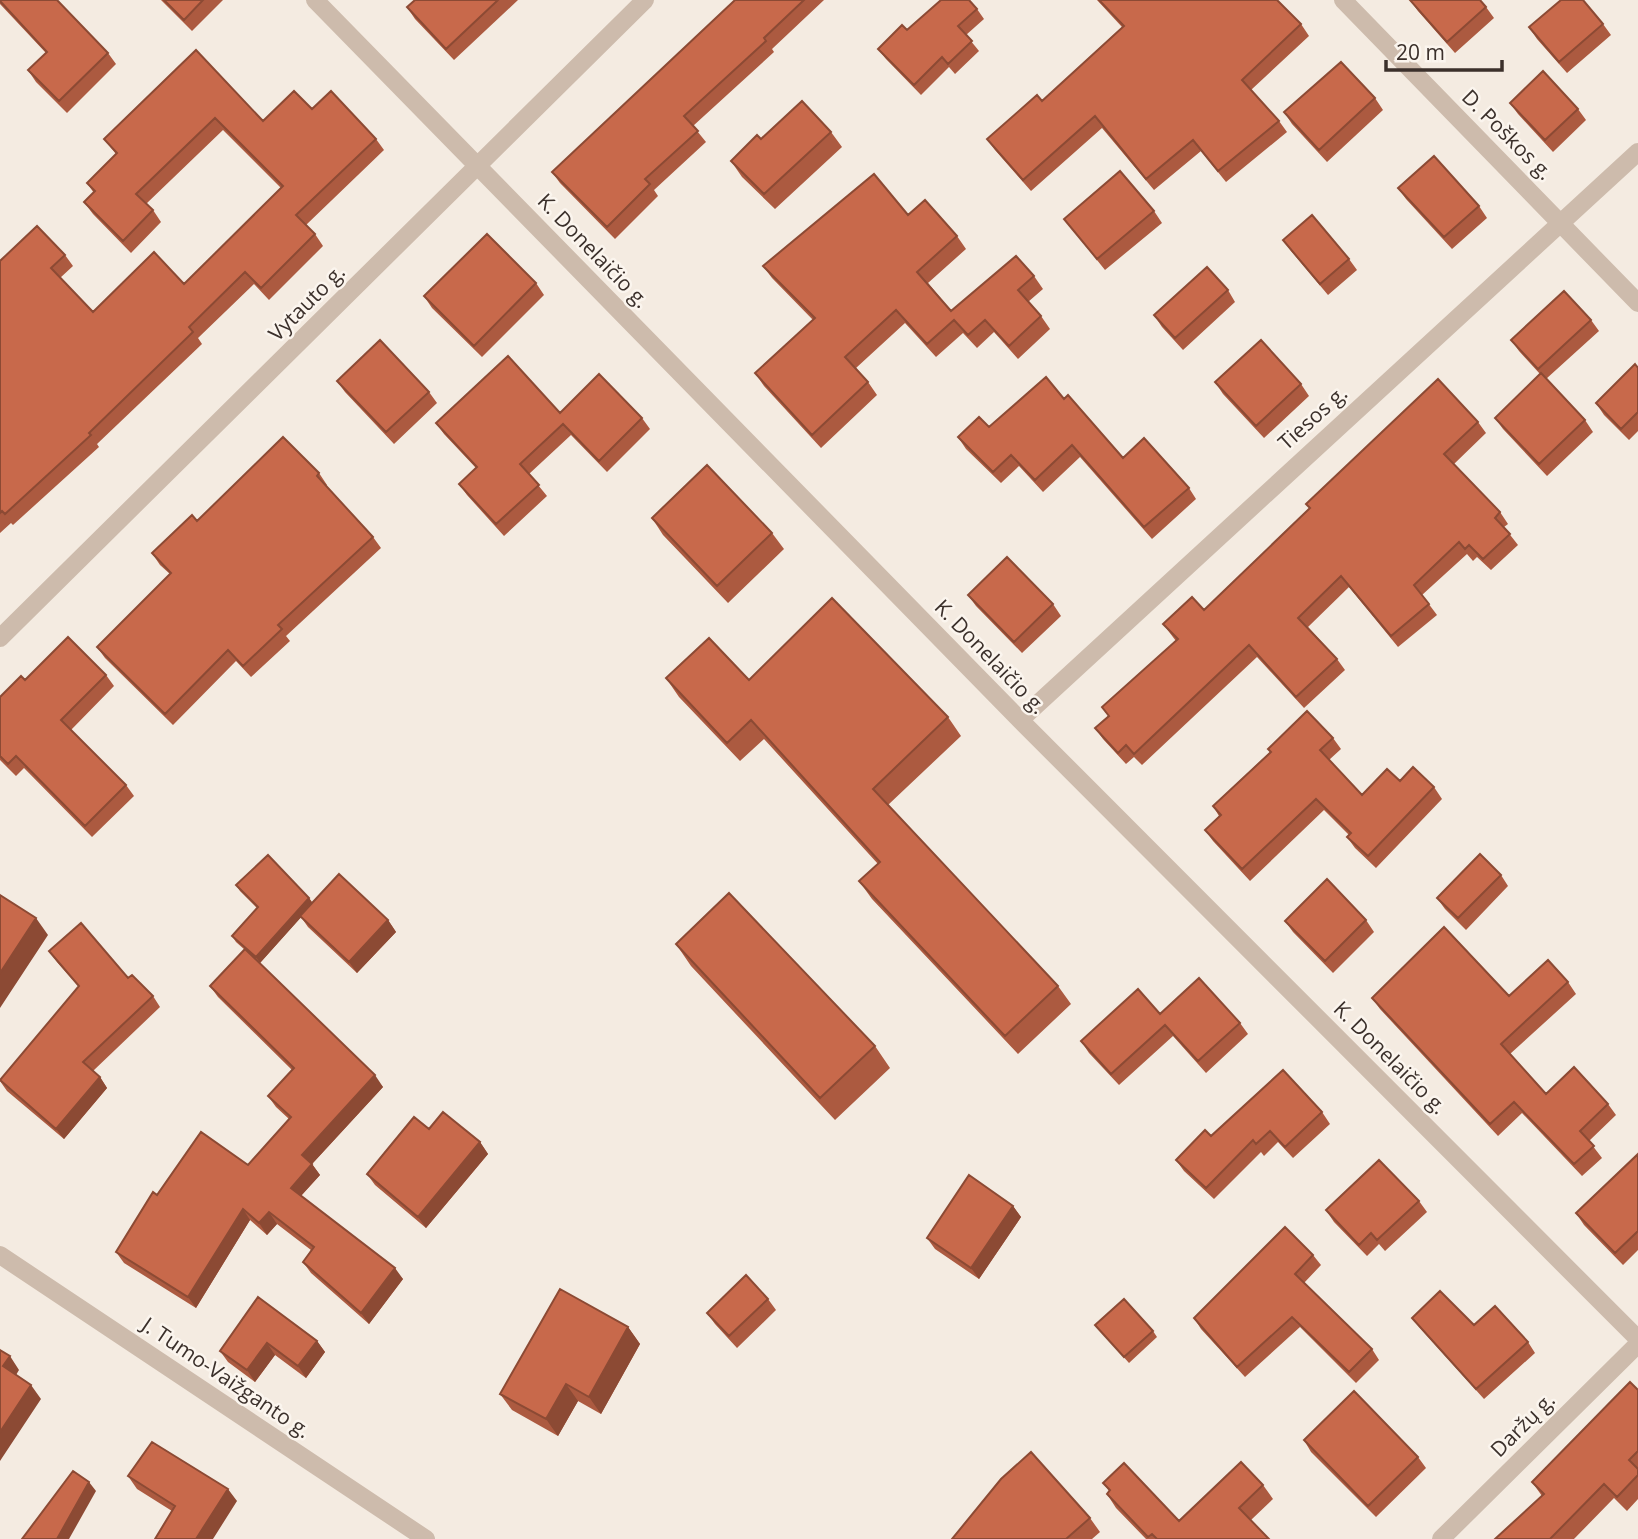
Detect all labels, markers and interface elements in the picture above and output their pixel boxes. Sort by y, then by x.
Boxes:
scale bar [1386,28,1502,72]
text: 20 m [1396,38,1445,66]
street label: D. Poškos g. [1456,83,1559,186]
street label: K. Donelaičio g. [532,187,656,314]
street label: Vytauto g. [262,258,351,347]
street label: Tiesos g. [1272,379,1353,456]
street label: K. Donelaičio g. [929,593,1053,720]
street label: K. Donelaičio g. [1328,995,1453,1120]
street label: J. Tumo-Vaižganto g. [135,1309,316,1444]
street label: Daržų g. [1484,1386,1561,1463]

